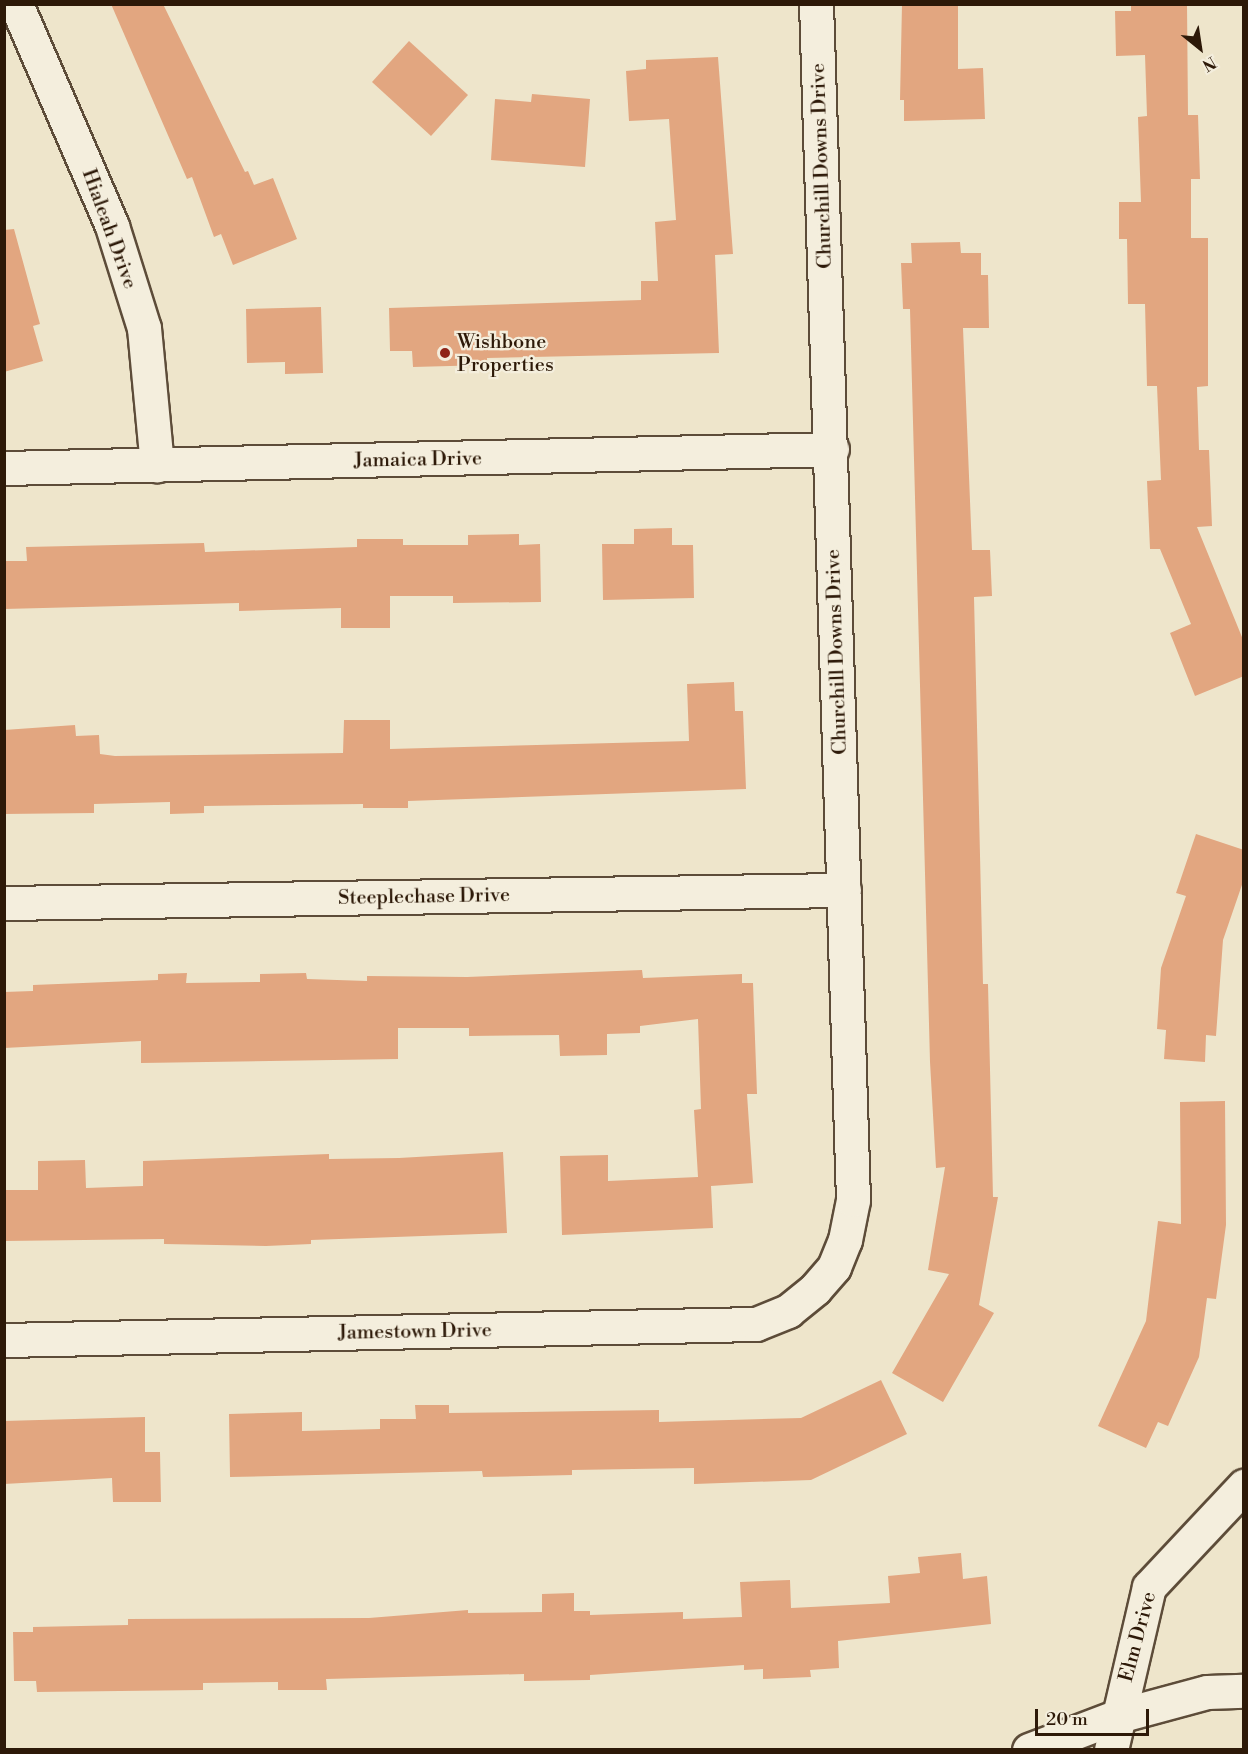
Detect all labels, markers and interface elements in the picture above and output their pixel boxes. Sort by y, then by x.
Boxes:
north arrow [1170,18,1230,78]
text: N [1199,52,1219,75]
street label: Churchill Downs Drive [806,63,838,269]
street label: Hialeah Drive [76,166,142,292]
place label: Wishbone Properties [457,330,554,377]
marker: Wishbone Properties [438,346,452,360]
street label: Jamaica Drive [354,447,482,473]
street label: Churchill Downs Drive [821,549,853,755]
street label: Steeplechase Drive [338,884,510,910]
street label: Jamestown Drive [338,1319,492,1345]
street label: Elm Drive [1114,1589,1162,1685]
scale bar [1038,1697,1152,1735]
text: 20 m [1046,1708,1088,1731]

